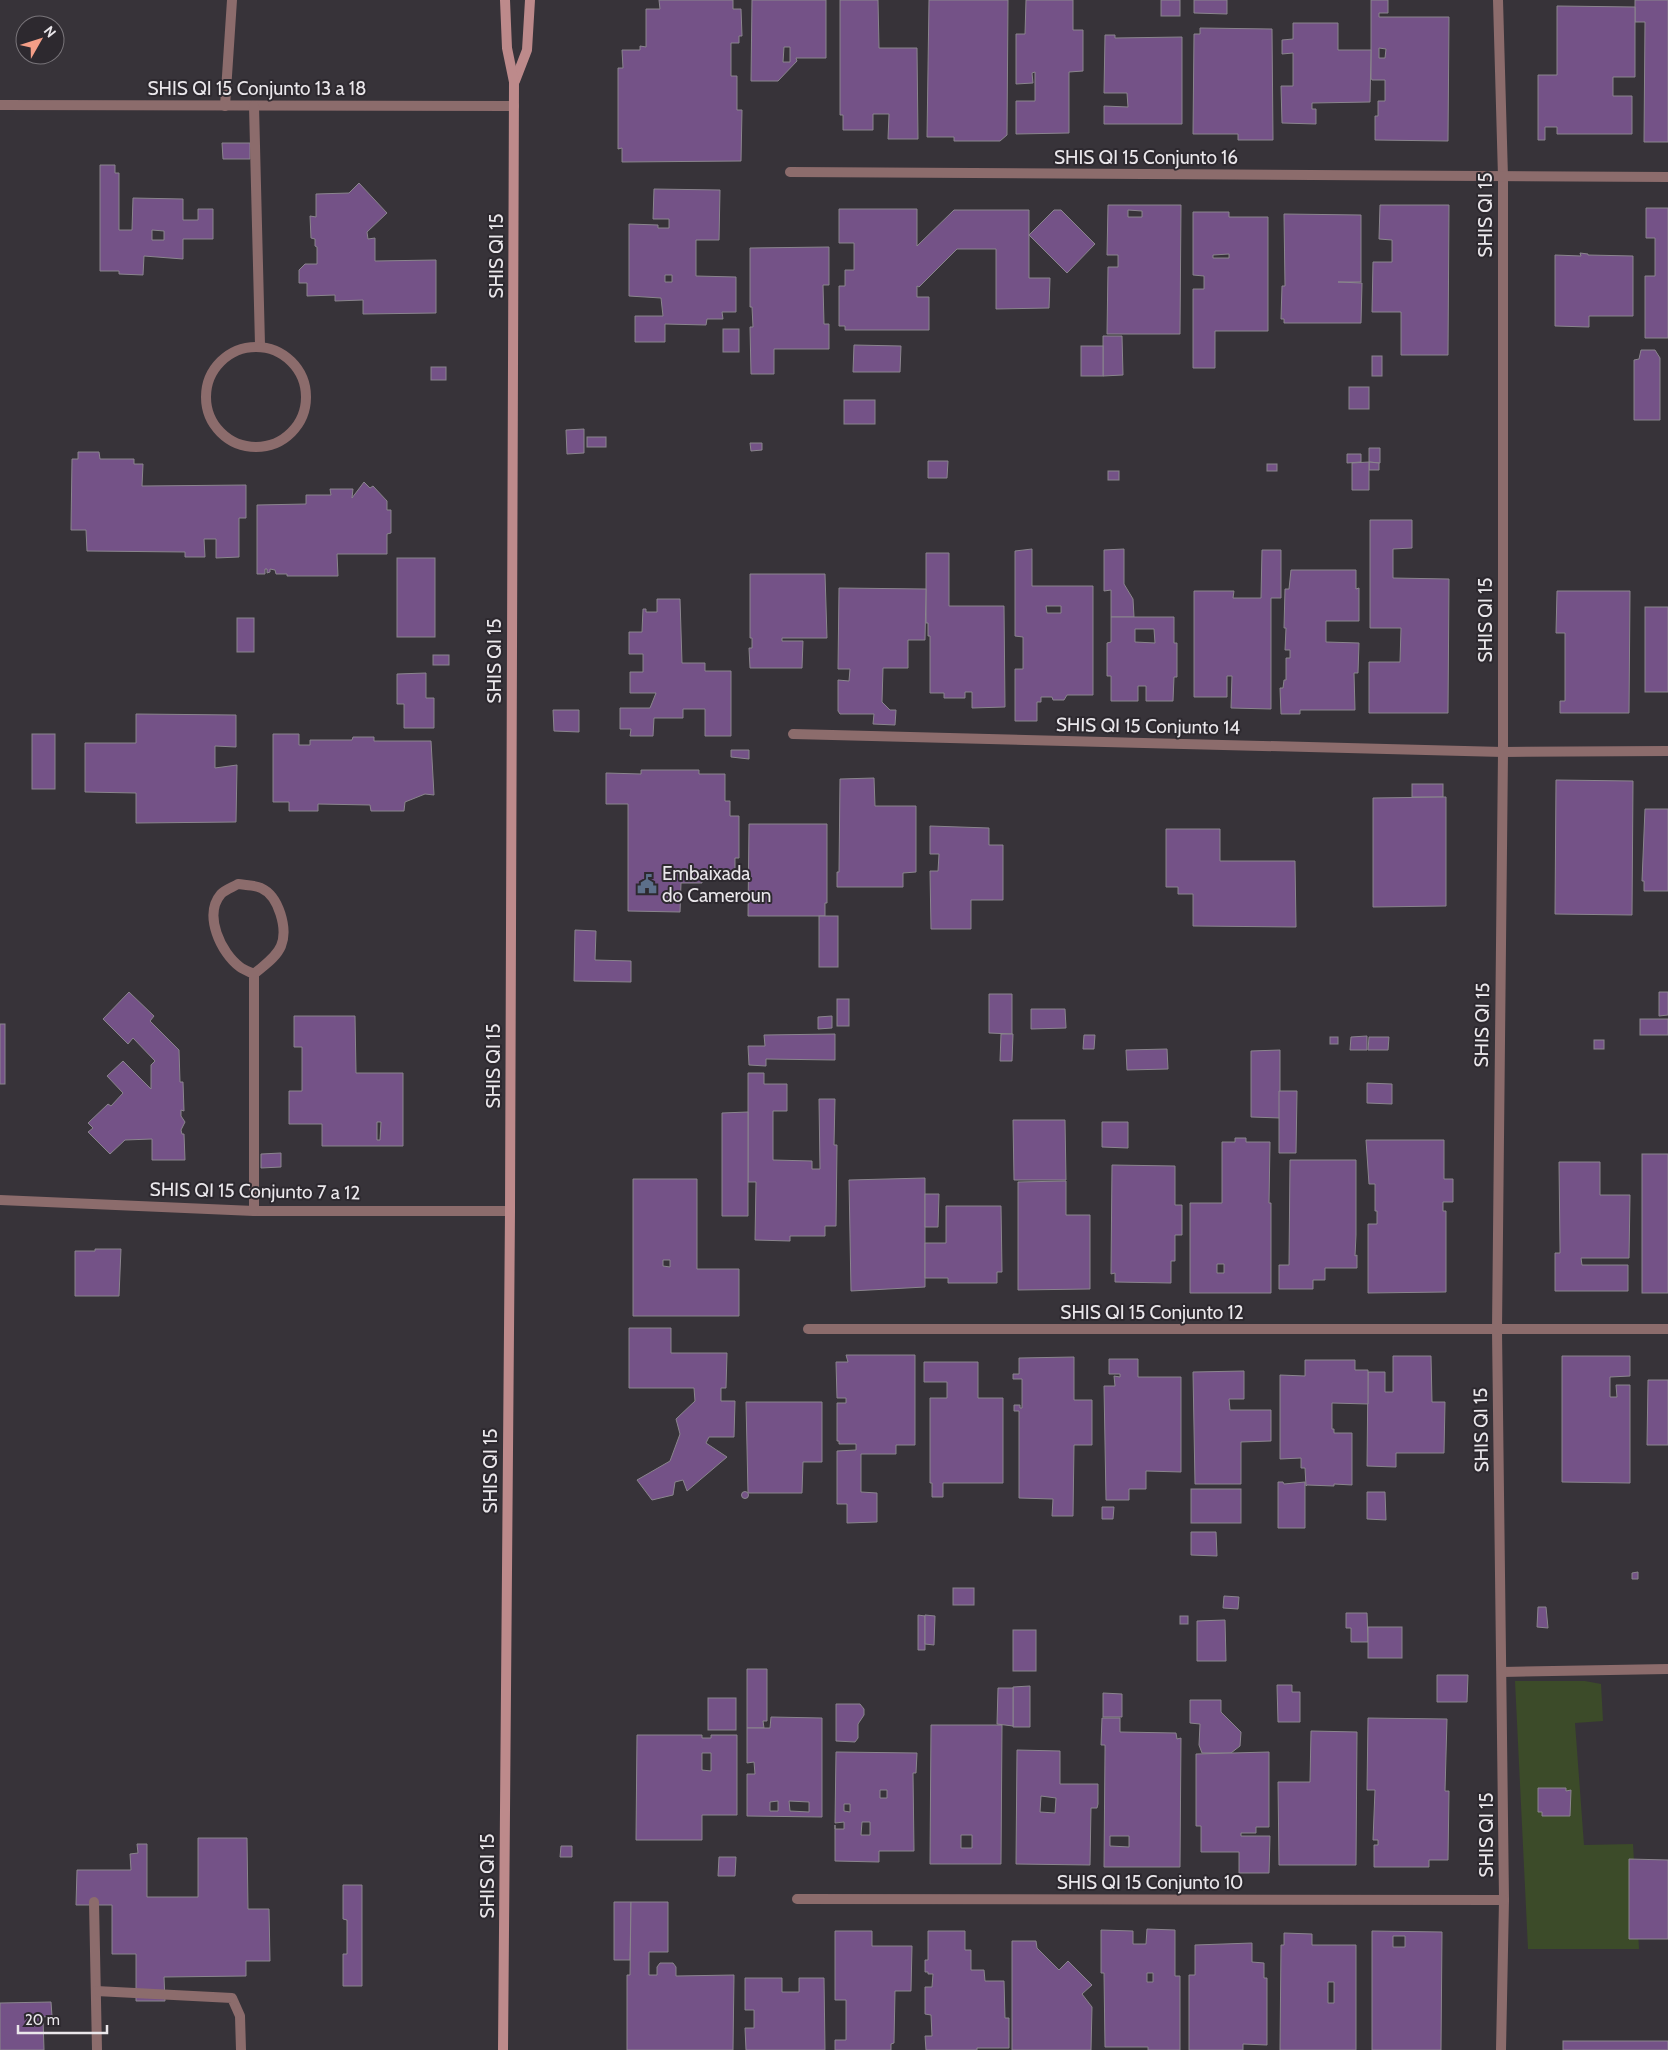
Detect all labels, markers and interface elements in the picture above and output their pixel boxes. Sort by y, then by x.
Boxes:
north arrow [15,15,65,65]
text: N [40,22,60,41]
street label: SHIS QI 15 Conjunto 13 a 18 [147,77,367,100]
street label: SHIS QI 15 Conjunto 16 [1054,146,1238,169]
street label: SHIS QI 15 [1474,173,1497,257]
street label: SHIS QI 15 [485,214,508,298]
street label: SHIS QI 15 [1474,578,1497,662]
street label: SHIS QI 15 [483,619,506,703]
street label: SHIS QI 15 Conjunto 14 [1056,713,1240,739]
place label: Embaixada do Cameroun [662,862,771,907]
public building icon: Embaixada do Cameroun [636,873,658,895]
street label: SHIS QI 15 [1470,982,1494,1068]
street label: SHIS QI 15 [482,1024,505,1108]
street label: SHIS QI 15 Conjunto 7 a 12 [150,1178,360,1204]
street label: SHIS QI 15 Conjunto 12 [1060,1301,1244,1324]
street label: SHIS QI 15 [1469,1387,1493,1473]
street label: SHIS QI 15 [479,1429,502,1513]
street label: SHIS QI 15 [1475,1793,1498,1877]
street label: SHIS QI 15 [476,1834,499,1918]
street label: SHIS QI 15 Conjunto 10 [1057,1871,1243,1894]
scale bar [18,2002,106,2034]
text: 20 m [25,2011,60,2029]

